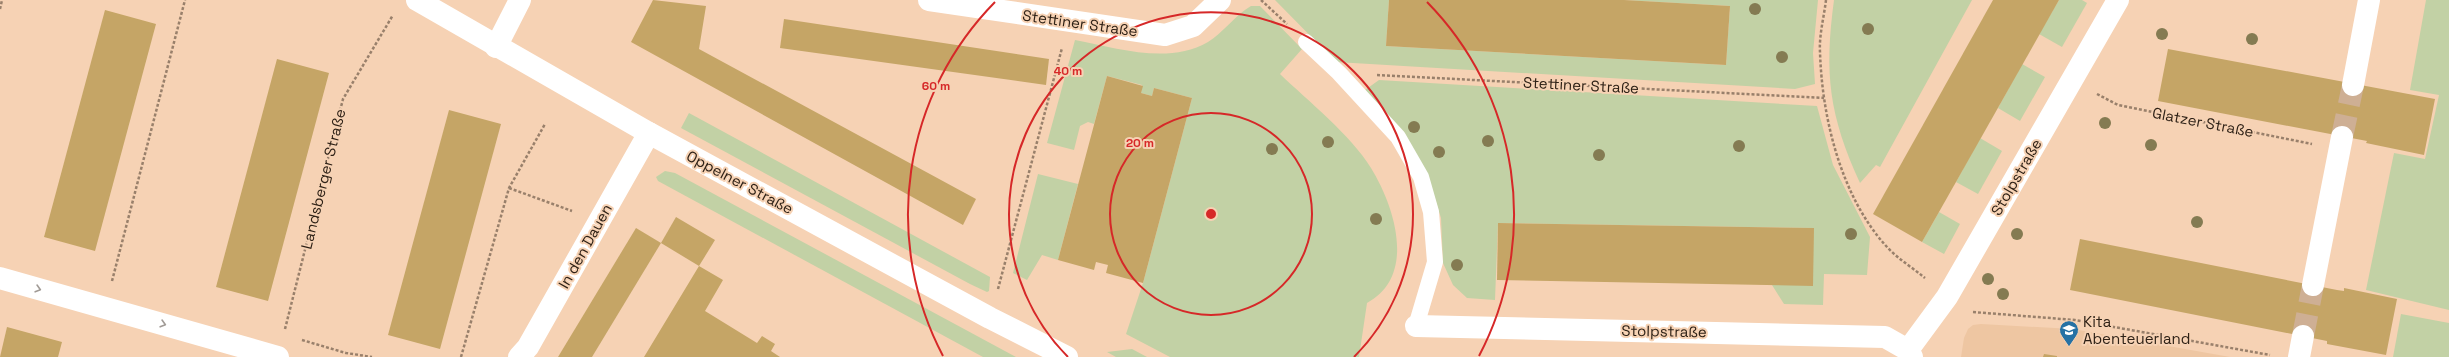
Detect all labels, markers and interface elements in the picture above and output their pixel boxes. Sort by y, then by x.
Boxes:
street label: Stettiner Straße [1021,6,1139,41]
text: 40 m [1054,63,1082,79]
street label: Stettiner Straße [1523,72,1640,98]
text: 60 m [922,78,950,94]
street label: Glatzer Straße [2151,103,2255,141]
street label: Landsberger Straße [296,107,350,251]
text: 20 m [1126,135,1154,151]
street label: Stolpstraße [1986,135,2046,219]
street label: Oppelner Straße [683,146,797,218]
street label: In den Dauen [554,200,616,292]
centre of rings [1204,207,1218,221]
one-way arrow [34,284,41,293]
place label: Kita Abenteuerland [2083,312,2190,348]
school or university icon: Kita Abenteuerland [2058,319,2080,347]
one-way arrow [159,320,166,328]
street label: Stolpstraße [1621,321,1707,341]

